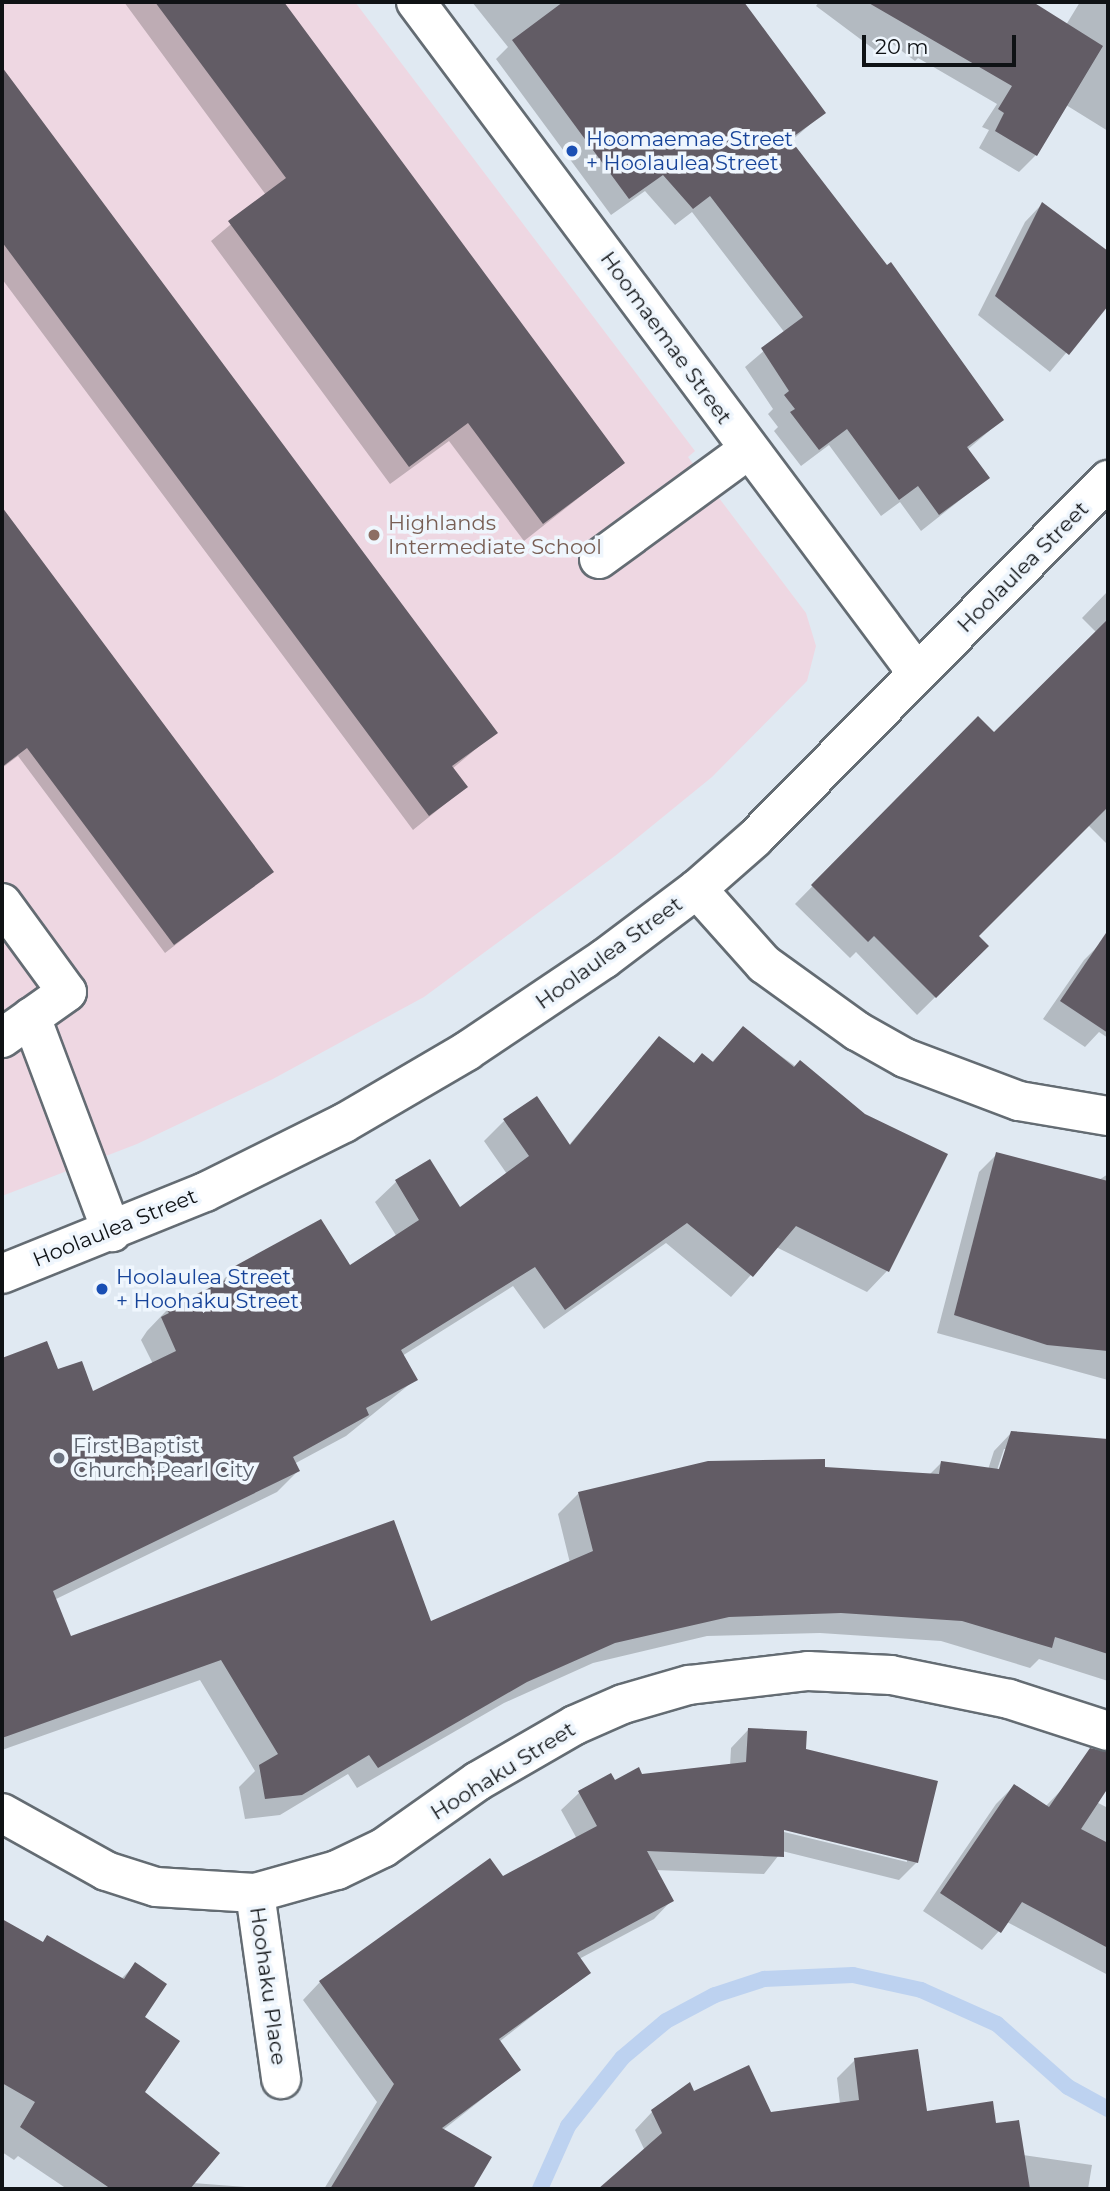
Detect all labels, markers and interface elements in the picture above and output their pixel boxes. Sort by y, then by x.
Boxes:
scale bar [865,21,1019,65]
text: 20 m [875,34,929,59]
place label: Hoomaemae Street + Hoolaulea Street [586,126,793,176]
marker: Hoomaemae Street + Hoolaulea Street [564,143,580,159]
street label: Hoomaemae Street [595,247,737,429]
street label: Hoolaulea Street [952,496,1094,638]
place label: Highlands Intermediate School [388,510,602,560]
marker: Highlands Intermediate School [366,527,382,543]
street label: Hoolaulea Street [531,891,687,1015]
street label: Hoolaulea Street [29,1184,201,1272]
place label: Hoolaulea Street + Hoohaku Street [116,1264,299,1314]
marker: Hoolaulea Street + Hoohaku Street [94,1281,110,1297]
place label: First Baptist Church Pearl City [73,1433,254,1483]
marker: First Baptist Church Pearl City [51,1450,67,1466]
street label: Hoohaku Street [426,1716,580,1826]
street label: Hoohaku Place [244,1905,292,2067]

